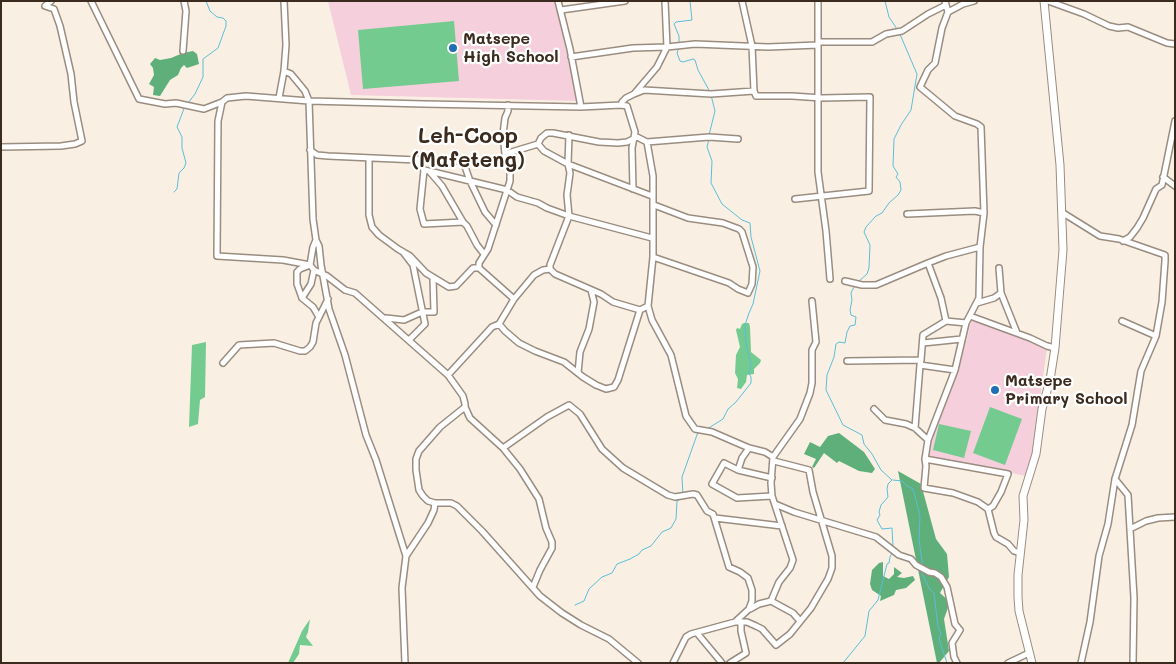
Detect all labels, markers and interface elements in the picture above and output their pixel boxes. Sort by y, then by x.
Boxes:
place label: Matsepe High School [463,29,559,67]
marker: Matsepe High School [447,42,459,54]
district label: Leh-Coop (Mafeteng) [411,124,525,174]
place label: Matsepe Primary School [1005,371,1128,409]
marker: Matsepe Primary School [989,384,1001,396]

